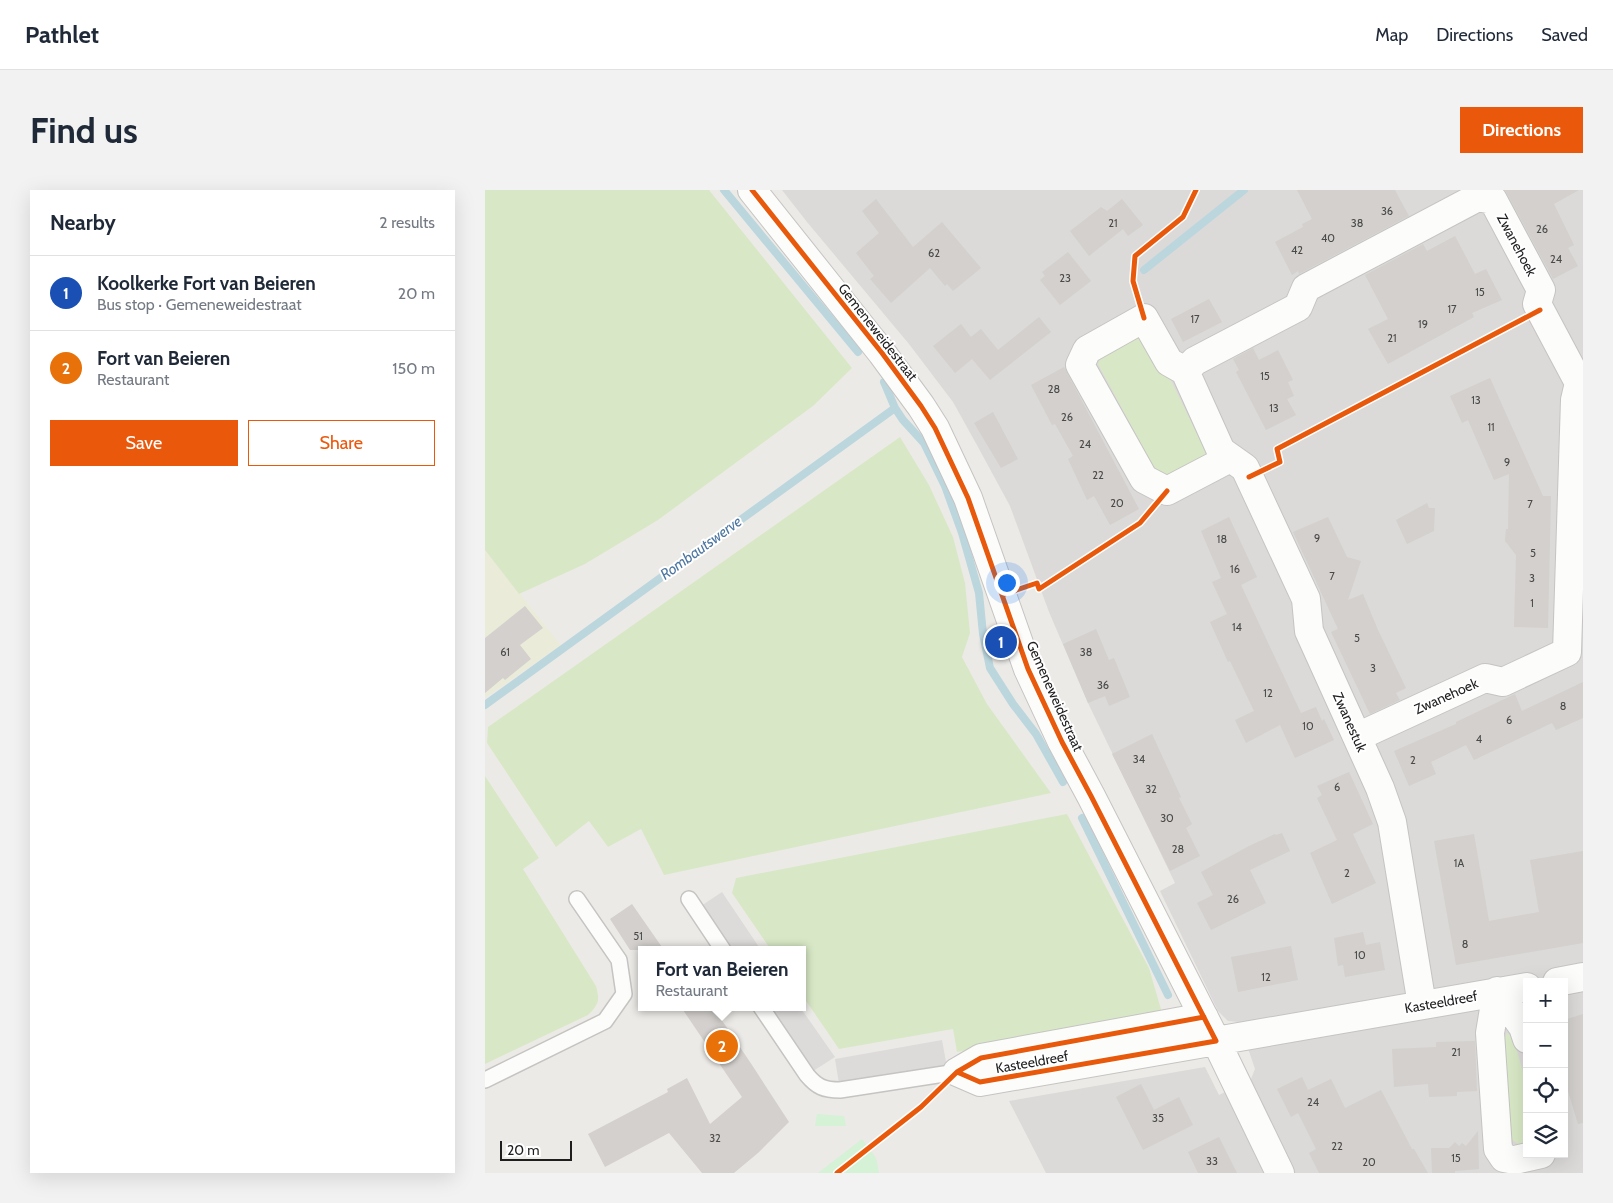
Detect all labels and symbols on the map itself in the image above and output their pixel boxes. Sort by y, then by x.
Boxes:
house number: 36 [1381,204,1393,218]
street label: Zwanehoek [1493,211,1541,280]
house number: 21 [1108,216,1118,230]
house number: 38 [1351,216,1363,230]
house number: 26 [1536,222,1548,236]
house number: 40 [1321,231,1335,245]
house number: 42 [1291,243,1303,257]
house number: 62 [928,246,940,260]
house number: 24 [1550,252,1563,266]
house number: 23 [1059,271,1071,285]
street label: Gemeneweidestraat [834,280,922,385]
house number: 15 [1475,285,1485,299]
house number: 17 [1447,302,1457,316]
house number: 17 [1190,312,1200,326]
house number: 19 [1418,317,1428,331]
house number: 21 [1387,331,1397,345]
house number: 15 [1260,369,1270,383]
house number: 28 [1048,382,1060,396]
house number: 13 [1471,393,1481,407]
house number: 13 [1269,401,1279,415]
house number: 26 [1061,410,1073,424]
house number: 11 [1487,420,1495,434]
house number: 24 [1079,437,1092,451]
house number: 9 [1504,455,1510,469]
house number: 22 [1092,468,1104,482]
house number: 20 [1110,496,1124,510]
house number: 7 [1527,497,1533,511]
water label: Rombautswerve [657,512,745,584]
house number: 9 [1314,531,1320,545]
house number: 18 [1217,532,1227,546]
house number: 5 [1530,546,1536,560]
house number: 16 [1230,562,1240,576]
house number: 7 [1329,569,1335,583]
your location [994,570,1020,596]
house number: 3 [1529,571,1535,585]
house number: 1 [1530,596,1534,610]
house number: 14 [1232,620,1243,634]
pin: 1 [985,623,1017,661]
house number: 5 [1354,631,1360,645]
street label: Gemeneweidestraat [1023,638,1088,754]
house number: 61 [500,645,510,659]
house number: 38 [1080,645,1092,659]
house number: 3 [1370,661,1376,675]
street label: Zwanehoek [1411,674,1481,718]
house number: 36 [1097,678,1109,692]
house number: 12 [1263,686,1273,700]
street label: Zwanestuk [1329,689,1371,755]
house number: 8 [1560,699,1566,713]
house number: 6 [1506,713,1512,727]
house number: 10 [1302,719,1314,733]
house number: 4 [1476,732,1483,746]
house number: 34 [1133,752,1146,766]
house number: 2 [1410,753,1416,767]
house number: 6 [1334,780,1340,794]
house number: 32 [1145,782,1157,796]
house number: 30 [1160,811,1174,825]
house number: 28 [1172,842,1184,856]
house number: 1A [1454,856,1464,870]
house number: 2 [1344,866,1350,880]
house number: 26 [1227,892,1239,906]
house number: 51 [633,929,643,943]
house number: 8 [1462,937,1468,951]
house number: 10 [1354,948,1366,962]
house number: 12 [1261,970,1271,984]
street label: Kasteeldreef [1403,987,1479,1017]
pin: 2 [706,1027,738,1065]
house number: 21 [1451,1045,1461,1059]
street label: Kasteeldreef [994,1047,1070,1077]
house number: 24 [1307,1095,1320,1109]
house number: 35 [1152,1111,1164,1125]
house number: 32 [709,1131,721,1145]
scale bar [500,1138,573,1161]
house number: 22 [1331,1139,1343,1153]
house number: 15 [1451,1151,1461,1165]
house number: 33 [1206,1154,1218,1168]
house number: 20 [1362,1155,1376,1169]

